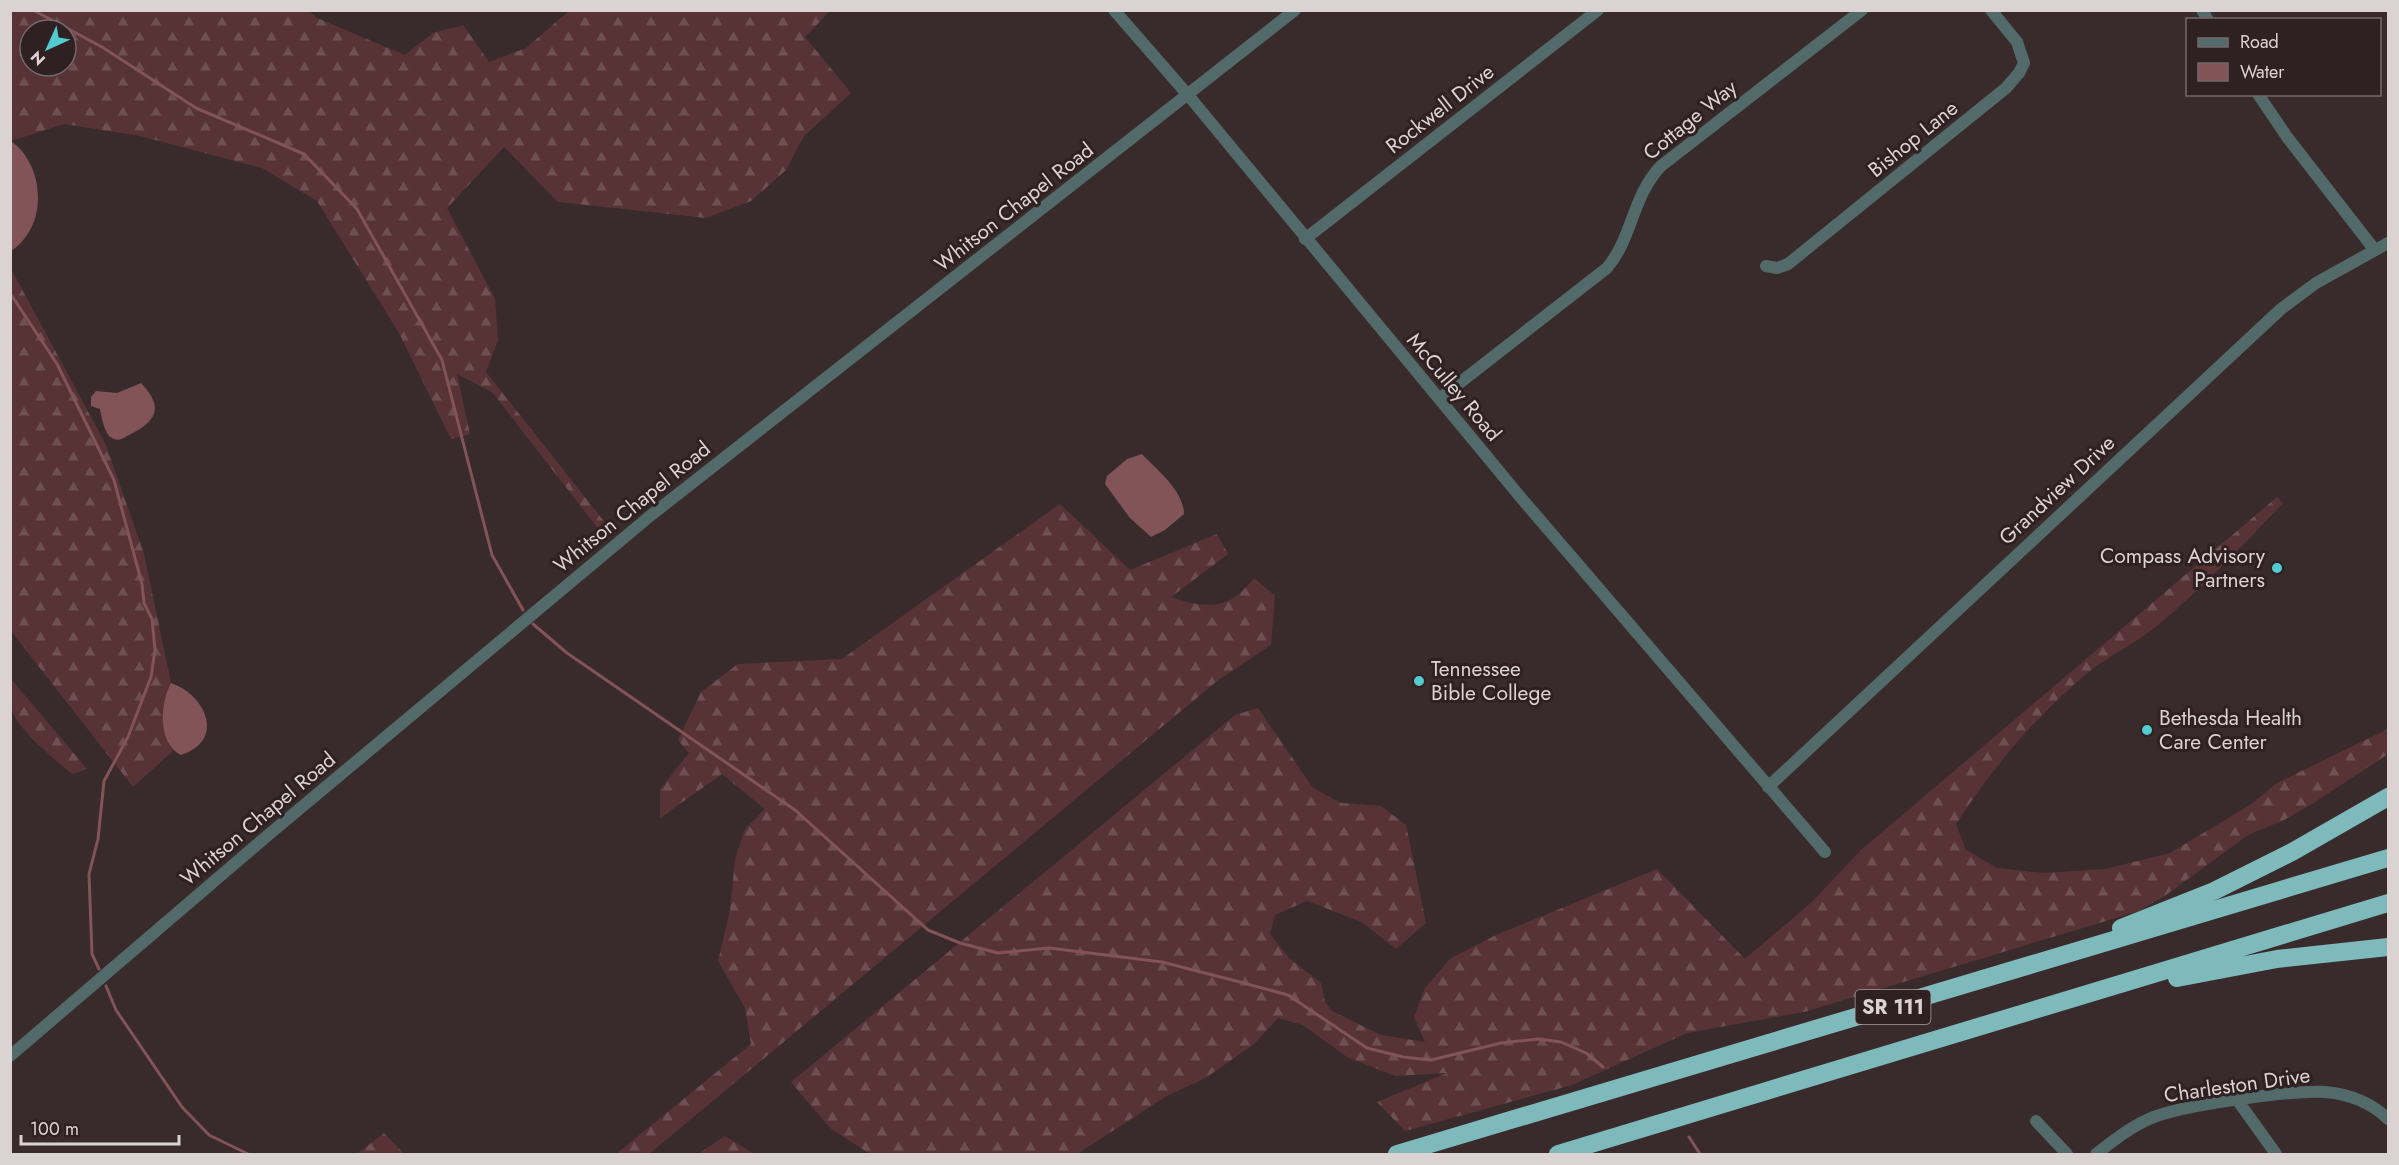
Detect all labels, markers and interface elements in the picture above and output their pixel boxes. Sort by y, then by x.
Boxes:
north arrow [18,18,78,78]
legend [2186,18,2381,96]
text: Road [2240,29,2279,55]
text: N [25,46,50,71]
street label: Rockwell Drive [1379,57,1501,161]
text: Water [2240,59,2285,85]
street label: Cottage Way [1637,72,1744,167]
street label: Bishop Lane [1862,93,1964,185]
street label: Whitson Chapel Road [928,135,1100,279]
street label: McCulley Road [1400,326,1508,448]
street label: Grandview Drive [1992,428,2122,552]
street label: Whitson Chapel Road [547,434,717,580]
place label: Compass Advisory Partners [2100,541,2266,595]
marker: Compass Advisory Partners [2270,561,2284,575]
place label: Tennessee Bible College [1431,654,1551,708]
marker: Tennessee Bible College [1412,674,1426,688]
place label: Bethesda Health Care Center [2159,703,2302,757]
marker: Bethesda Health Care Center [2140,723,2154,737]
street label: Whitson Chapel Road [174,745,342,893]
road number: SR 111 [1856,990,1930,1024]
street label: Charleston Drive [2162,1060,2312,1110]
scale bar [21,1108,178,1146]
text: 100 m [30,1116,79,1142]

